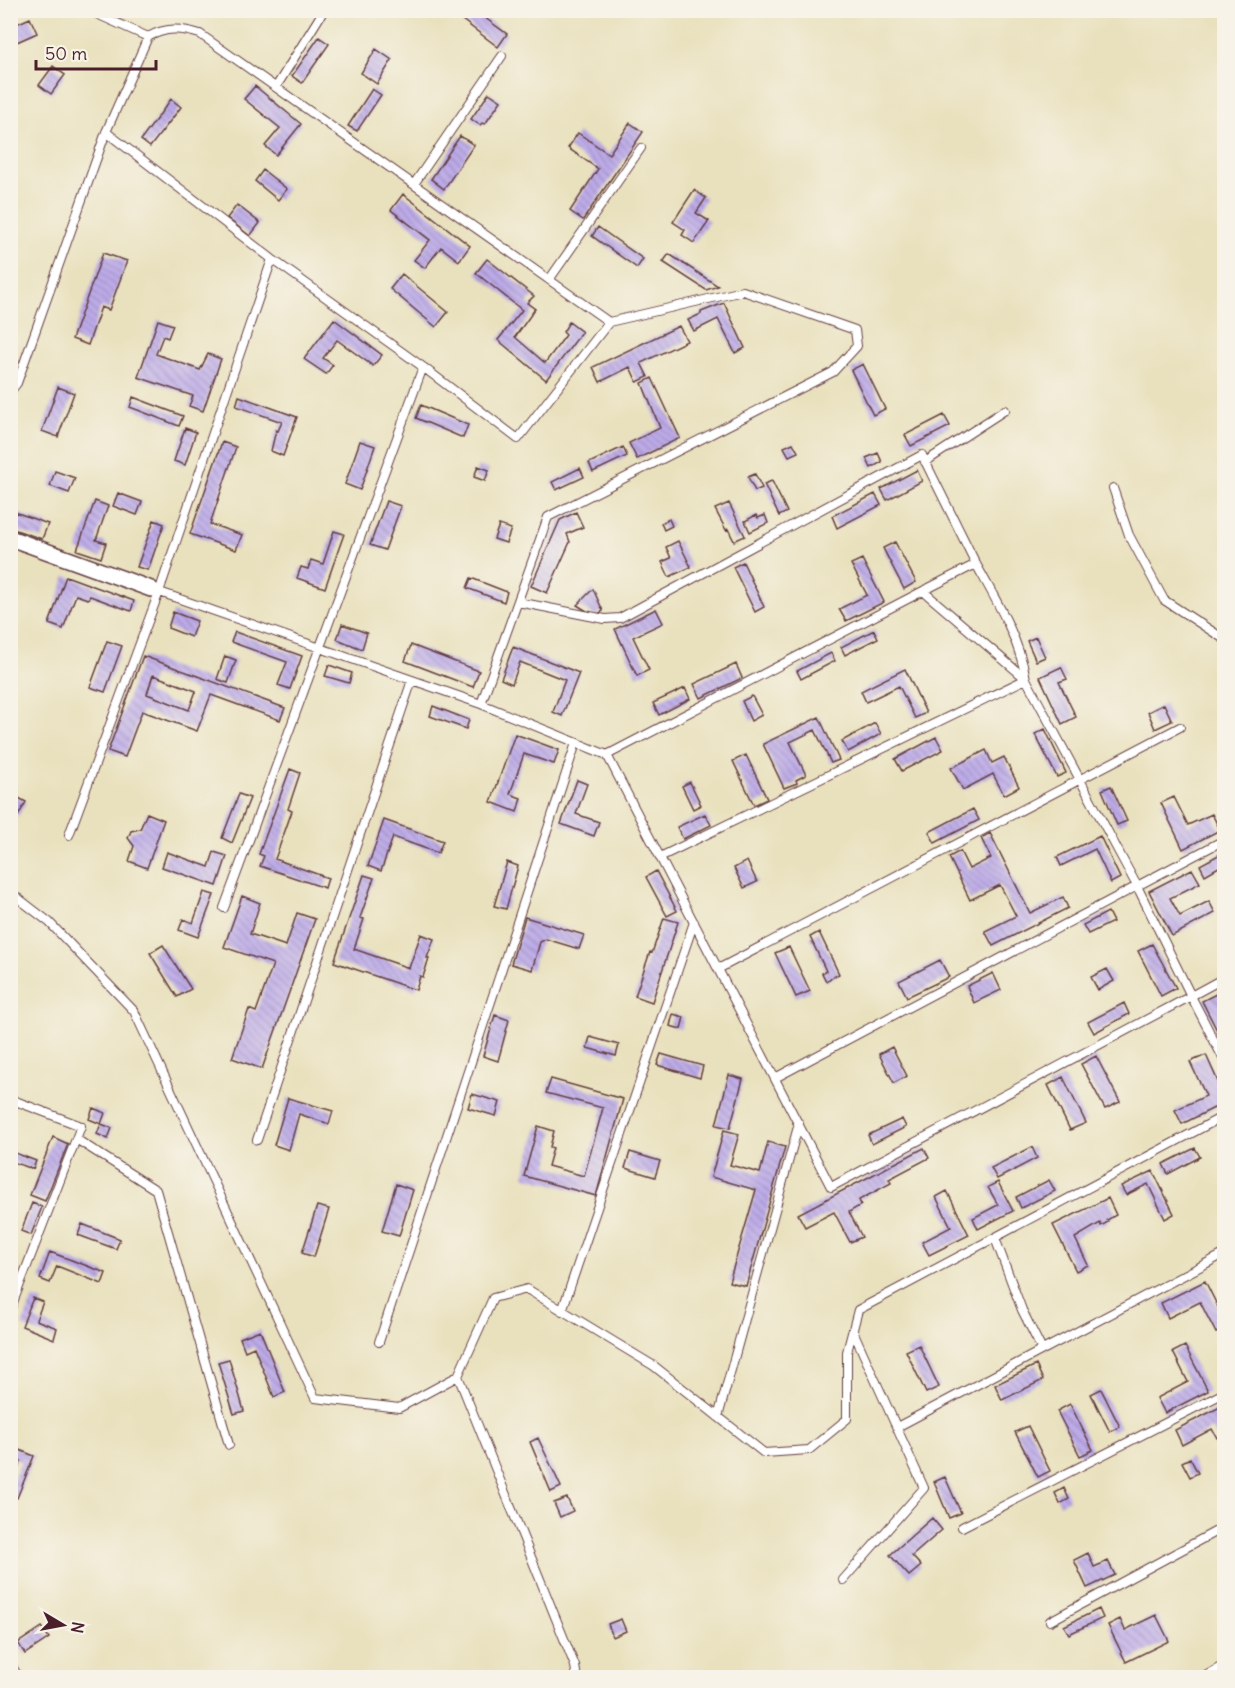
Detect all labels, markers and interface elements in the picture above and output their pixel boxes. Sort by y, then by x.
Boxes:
scale bar [36,33,156,71]
text: 50 m [45,42,87,65]
north arrow [33,1595,93,1655]
text: N [67,1620,89,1635]

